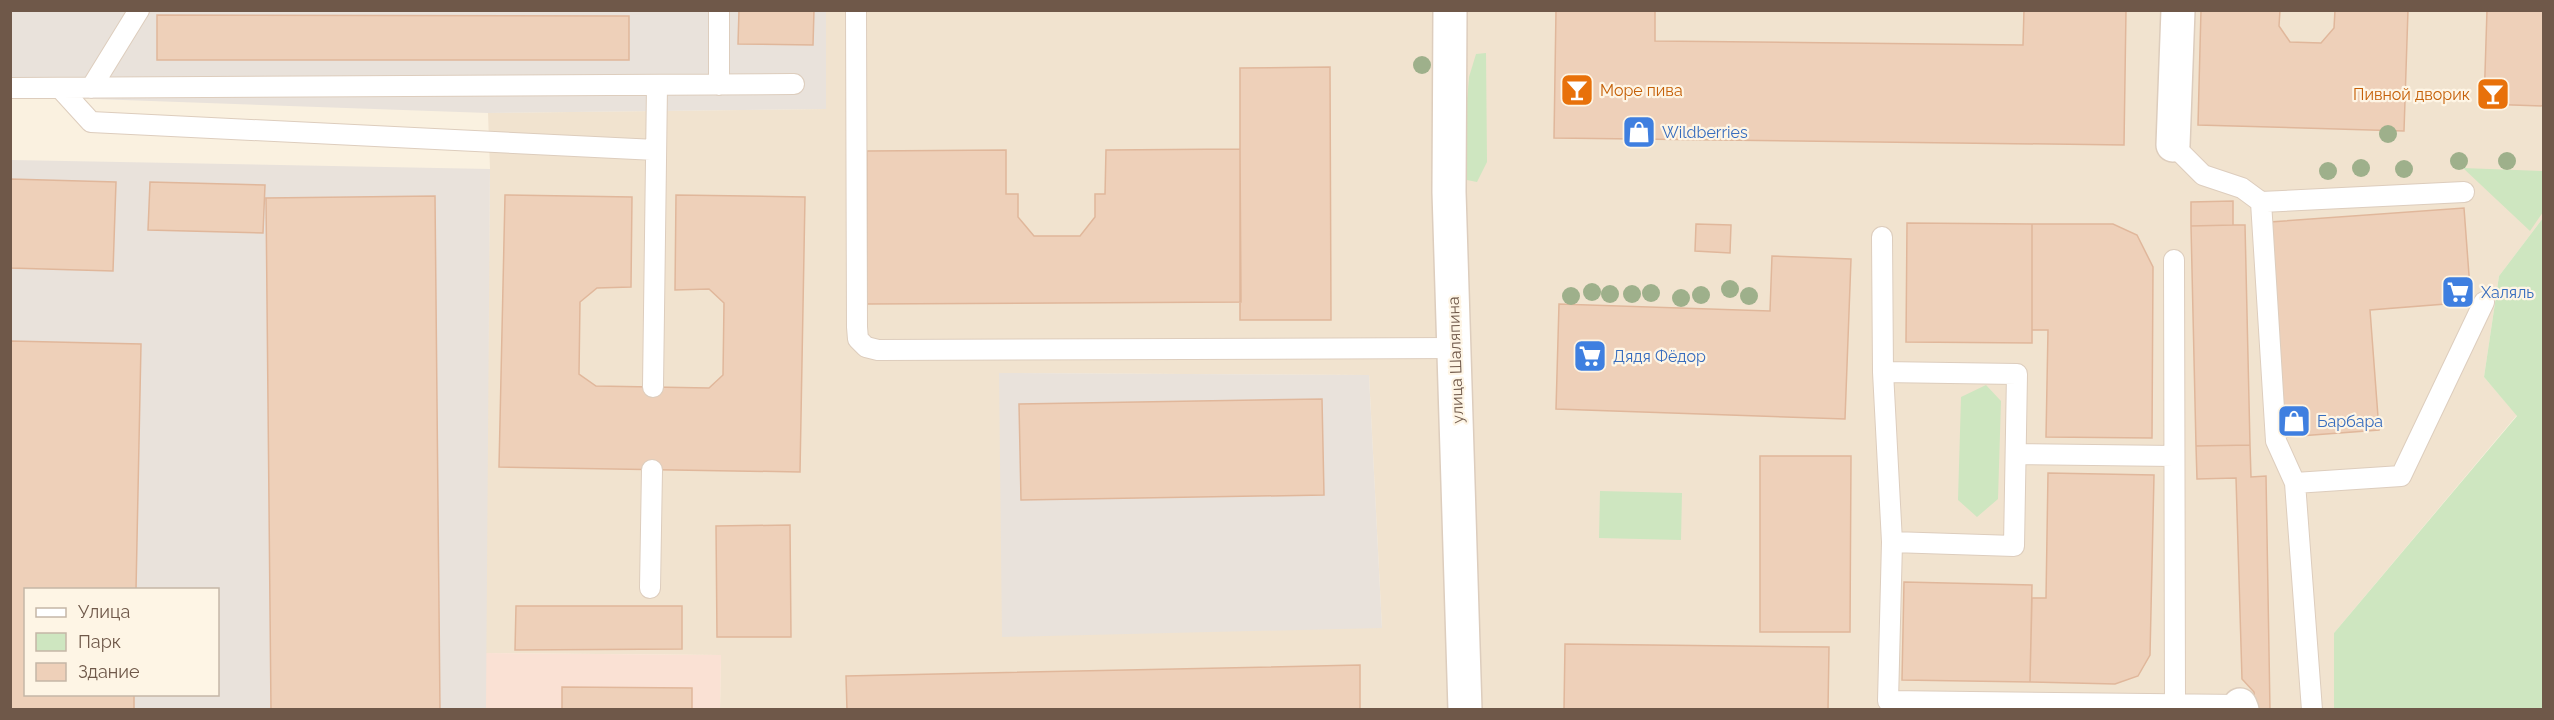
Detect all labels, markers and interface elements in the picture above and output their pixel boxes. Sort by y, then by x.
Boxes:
bar icon: Море пива [1559,72,1595,108]
bar icon: Пивной дворик [2475,76,2511,112]
place label: Море пива [1600,81,1683,100]
place label: Пивной дворик [2353,85,2470,104]
shop icon: Wildberries [1621,114,1657,150]
place label: Wildberries [1662,123,1748,142]
supermarket icon: Халяль [2440,274,2476,310]
place label: Халяль [2481,283,2534,302]
street label: улица Шаляпина [1444,296,1467,424]
supermarket icon: Дядя Фёдор [1572,338,1608,374]
place label: Дядя Фёдор [1613,347,1706,366]
shop icon: Барбара [2276,403,2312,439]
place label: Барбара [2317,412,2383,431]
legend [24,588,219,696]
text: Улица [78,601,130,622]
text: Парк [78,631,121,652]
text: Здание [78,661,140,682]

